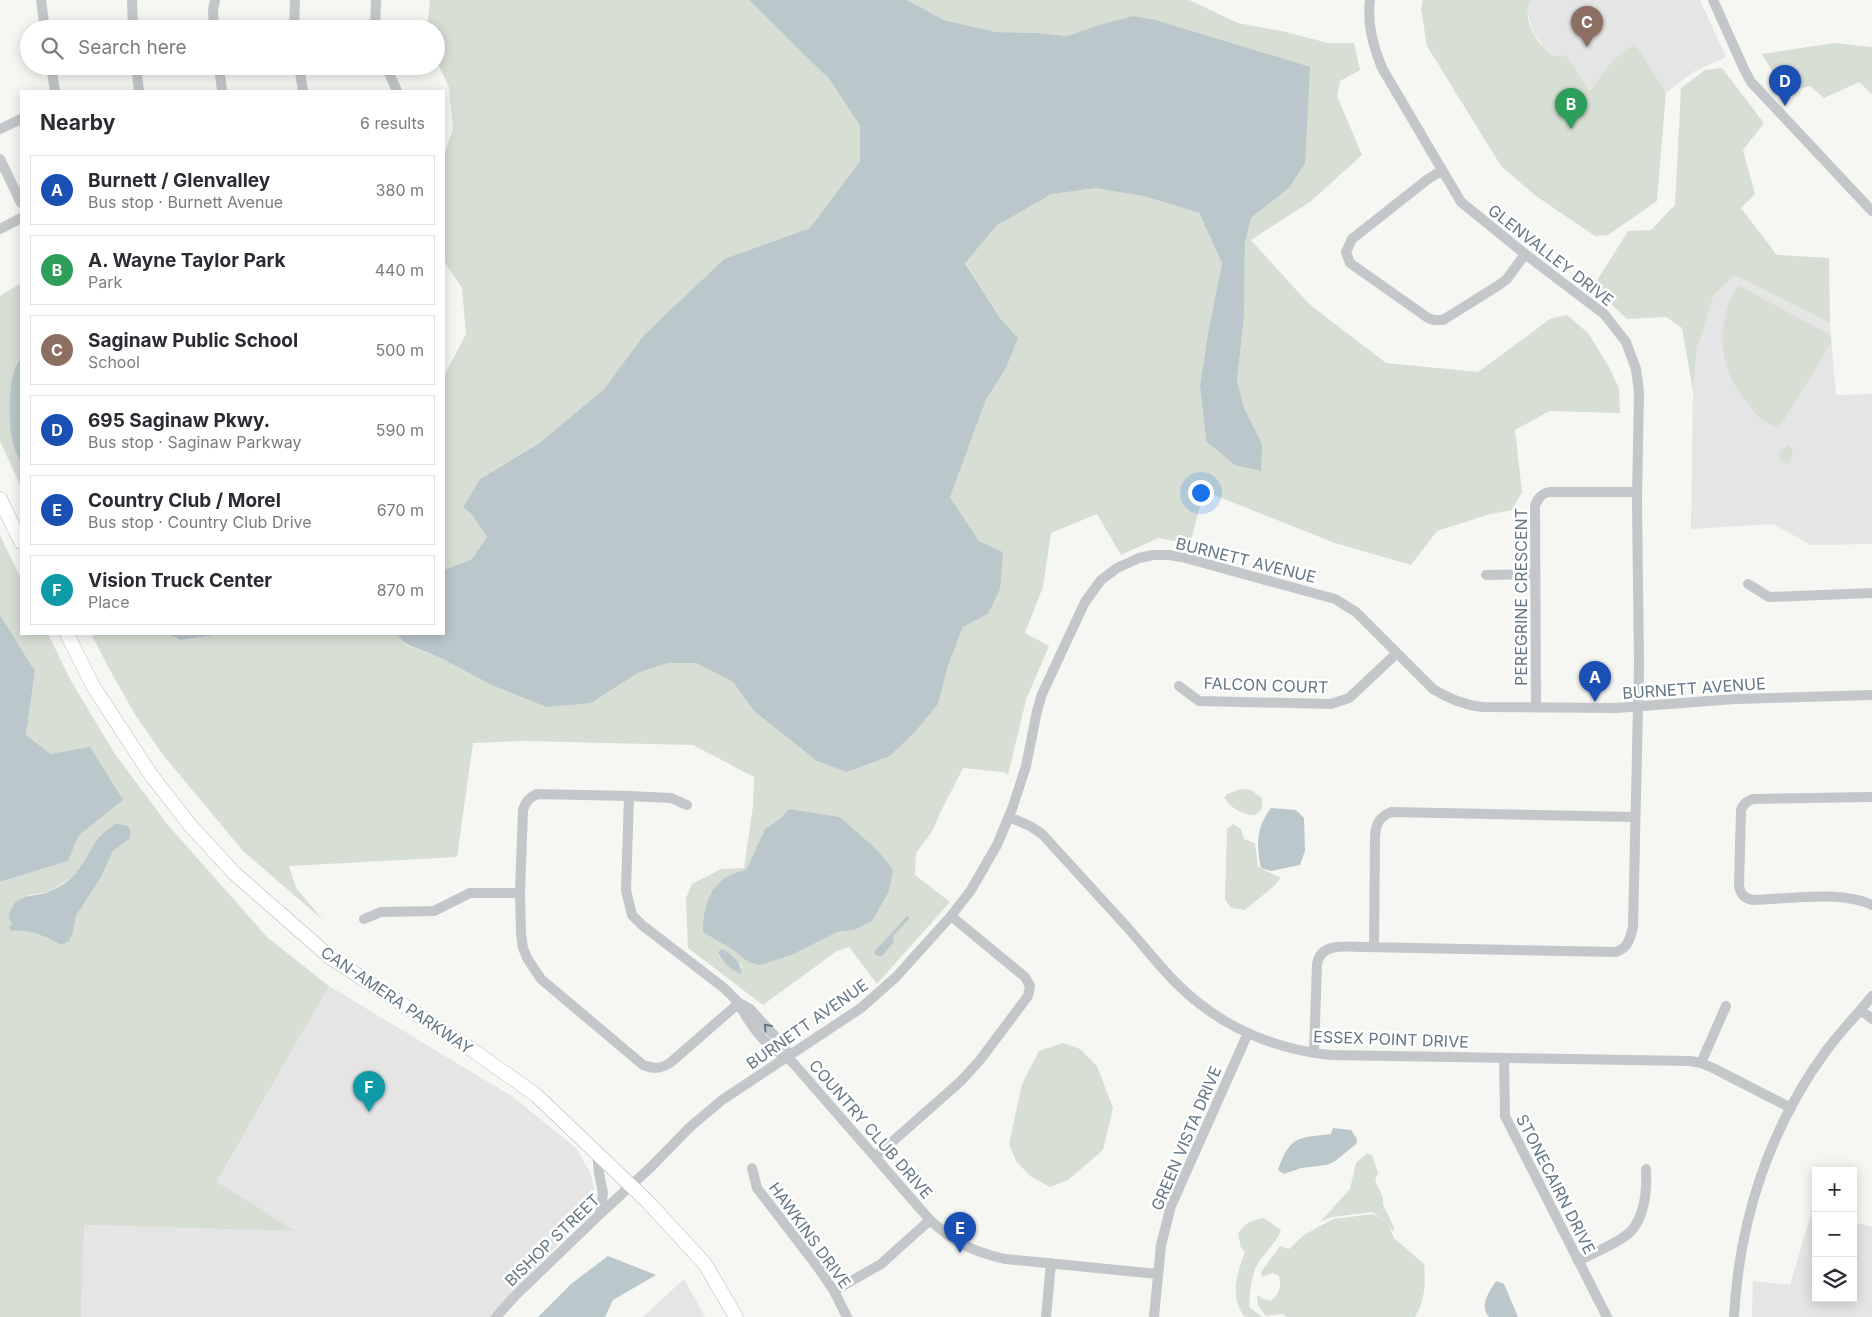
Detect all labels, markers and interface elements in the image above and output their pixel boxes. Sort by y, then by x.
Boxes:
pin: C [1571,6,1603,47]
search box [20,20,445,75]
icon: search [38,34,66,62]
text: Search here [78,36,187,59]
pin: D [1769,65,1801,106]
pin: B [1555,88,1587,129]
text: Nearby [40,110,115,135]
text: 6 results [360,113,425,133]
text: Burnett / Glenvalley [88,169,270,192]
text: A [51,180,63,200]
text: 380 m [376,180,424,200]
text: Bus stop · Burnett Avenue [88,192,283,212]
street label: GLENVALLEY DRIVE [1484,200,1618,310]
text: A. Wayne Taylor Park [88,249,286,272]
text: B [52,260,62,280]
text: 440 m [375,260,424,280]
text: Park [88,272,122,292]
text: Saginaw Public School [88,329,298,352]
text: C [51,340,63,360]
text: 500 m [376,340,424,360]
text: School [88,352,140,372]
text: 695 Saginaw Pkwy. [88,409,270,432]
text: D [51,420,63,440]
text: 590 m [376,420,424,440]
text: Bus stop · Saginaw Parkway [88,432,301,452]
your location [1188,480,1214,506]
text: Country Club / Morel [88,489,281,512]
text: E [52,500,62,520]
text: 670 m [377,500,424,520]
street label: PEREGRINE CRESCENT [1511,508,1531,686]
text: Bus stop · Country Club Drive [88,512,312,532]
street label: BURNETT AVENUE [1174,533,1318,587]
text: Vision Truck Center [88,569,272,592]
text: F [52,580,62,600]
text: 870 m [377,580,424,600]
text: Place [88,592,130,612]
pin: A [1579,661,1611,702]
street label: FALCON COURT [1203,673,1329,697]
street label: BURNETT AVENUE [1622,673,1766,703]
street label: CAN-AMERA PARKWAY [317,942,477,1058]
street label: BURNETT AVENUE [742,975,872,1073]
one-way arrow [764,1024,773,1033]
street label: ESSEX POINT DRIVE [1313,1026,1469,1052]
street label: COUNTRY CLUB DRIVE [805,1055,937,1203]
street label: GREEN VISTA DRIVE [1147,1063,1225,1213]
pin: F [353,1071,385,1112]
street label: STONECAIRN DRIVE [1512,1111,1600,1257]
map controls [1812,1167,1857,1302]
button: + [1812,1167,1857,1212]
street label: HAWKINS DRIVE [765,1178,855,1292]
street label: BISHOP STREET [500,1190,604,1290]
pin: E [944,1212,976,1253]
button: − [1812,1212,1857,1257]
button: layers [1812,1257,1857,1302]

